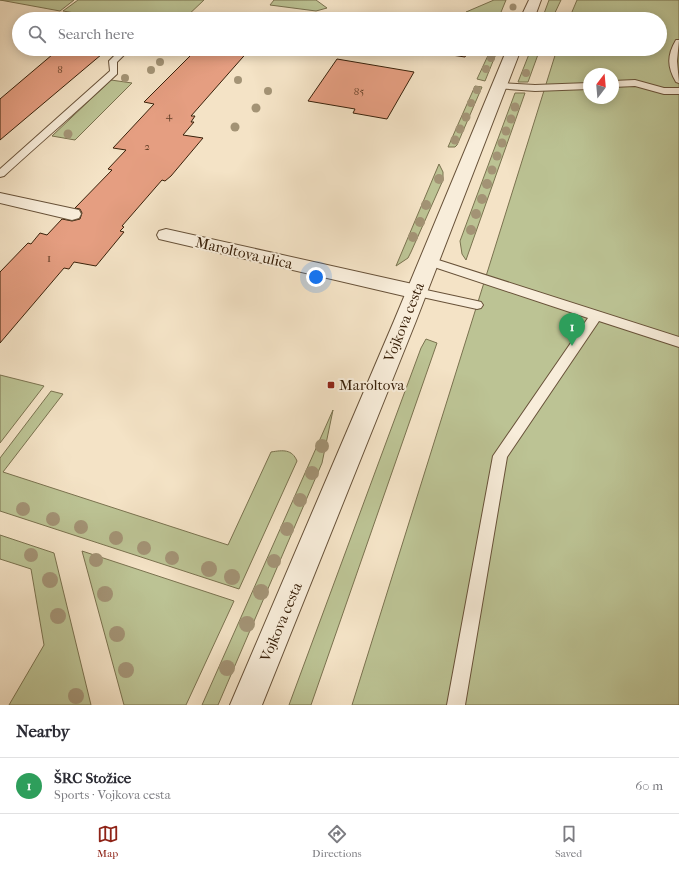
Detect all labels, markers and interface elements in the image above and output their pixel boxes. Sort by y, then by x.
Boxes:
search box [12,12,667,56]
icon: search [26,23,48,45]
text: Search here [58,25,134,43]
house number: 8 [57,63,63,76]
north arrow [583,68,619,104]
house number: 85 [354,85,364,98]
house number: 4 [166,109,173,122]
house number: 2 [144,140,150,153]
street label: Maroltova ulica [194,233,295,273]
house number: 1 [47,250,51,265]
your location [306,267,326,287]
street label: Vojkova cesta [379,279,429,365]
pin: 1 [559,313,585,346]
place label: Maroltova [339,376,406,394]
marker: Maroltova [326,380,336,390]
street label: Vojkova cesta [256,579,306,665]
text: Nearby [16,721,70,741]
text: ŠRC Stožice [54,769,131,787]
text: 1 [27,778,31,793]
text: 60 m [635,778,663,793]
text: Sports · Vojkova cesta [54,787,171,802]
tab: Map [97,823,119,860]
tab: Directions [312,823,362,860]
tab: Saved [555,823,582,860]

